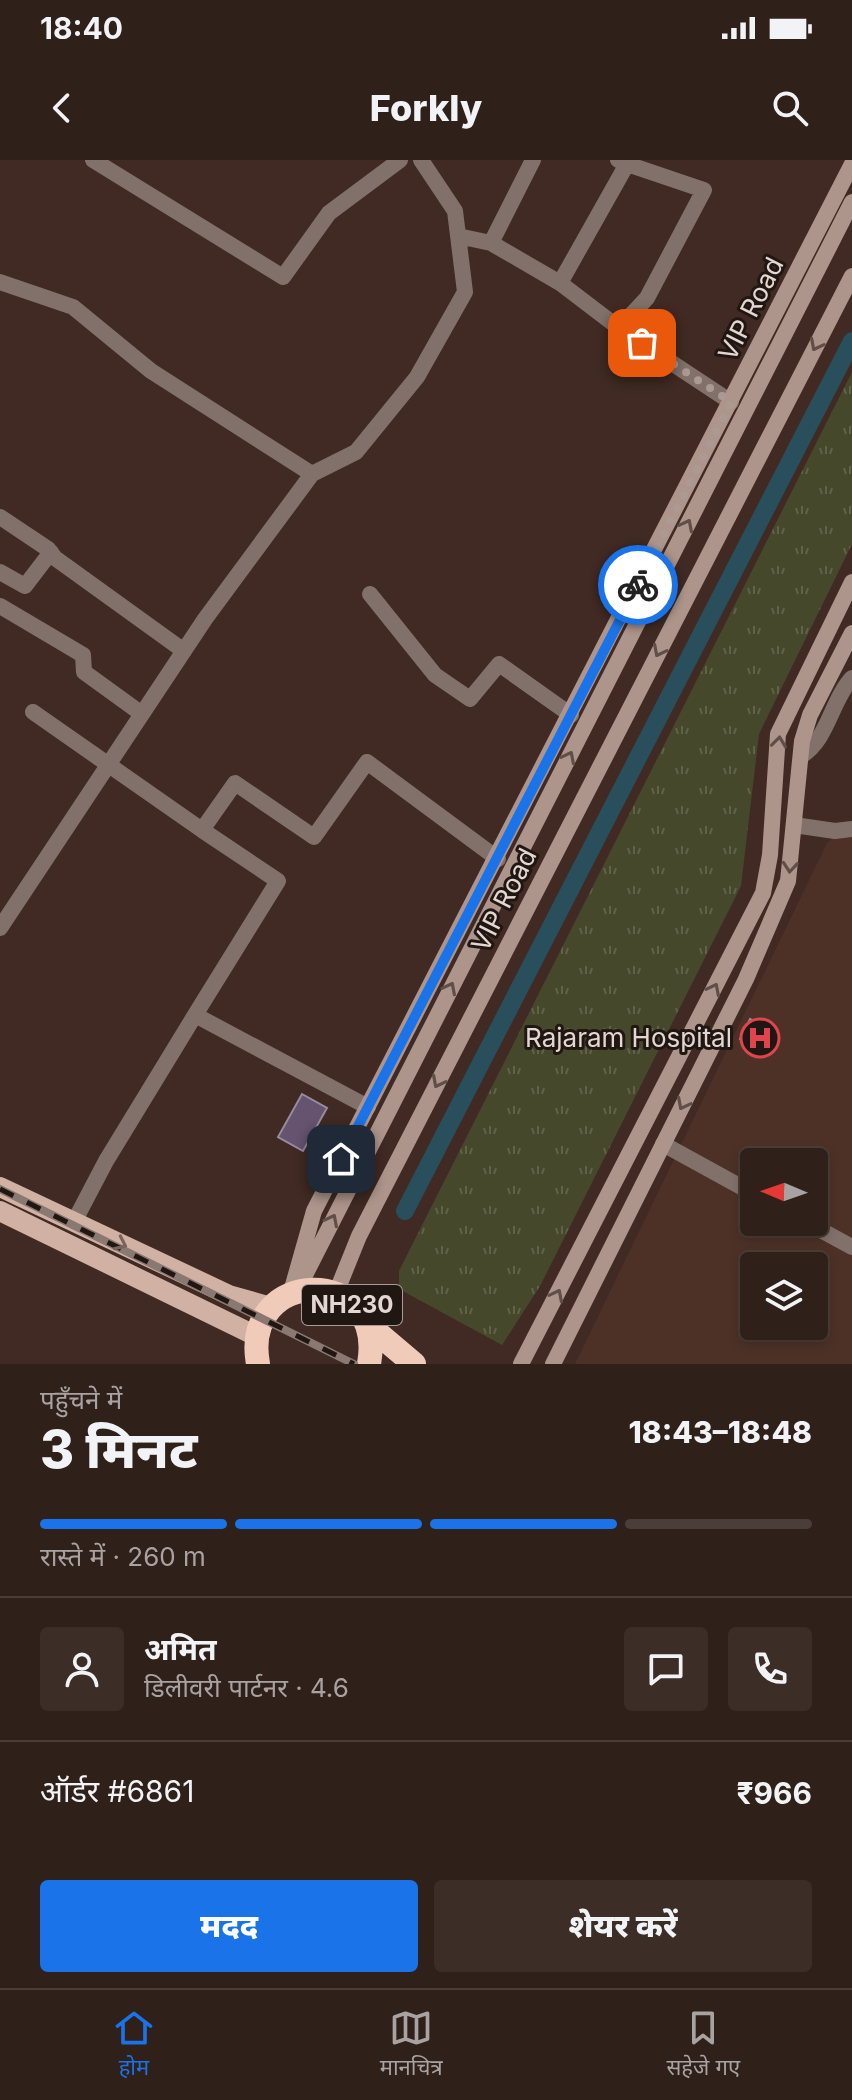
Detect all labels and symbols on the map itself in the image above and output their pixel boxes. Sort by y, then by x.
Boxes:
street label: VIP Road [711,252,790,366]
pin [608,309,676,377]
one-way arrow [811,337,826,352]
one-way arrow [677,519,693,534]
courier [598,545,678,625]
one-way arrow [653,643,668,658]
one-way arrow [770,735,787,748]
one-way arrow [559,750,574,765]
street label: VIP Road [464,843,543,957]
one-way arrow [781,861,798,874]
one-way arrow [440,982,456,997]
one-way arrow [704,982,719,997]
hospital icon: Rajaram Hospital [739,1017,781,1059]
place label: Rajaram Hospital [525,1022,732,1053]
one-way arrow [432,1073,447,1088]
one-way arrow [678,1095,693,1110]
pin [307,1125,375,1193]
north arrow [740,1148,828,1236]
one-way arrow [322,1213,337,1228]
one-way arrow [113,1234,127,1250]
road number: NH230 [302,1285,402,1325]
one-way arrow [547,1288,562,1303]

